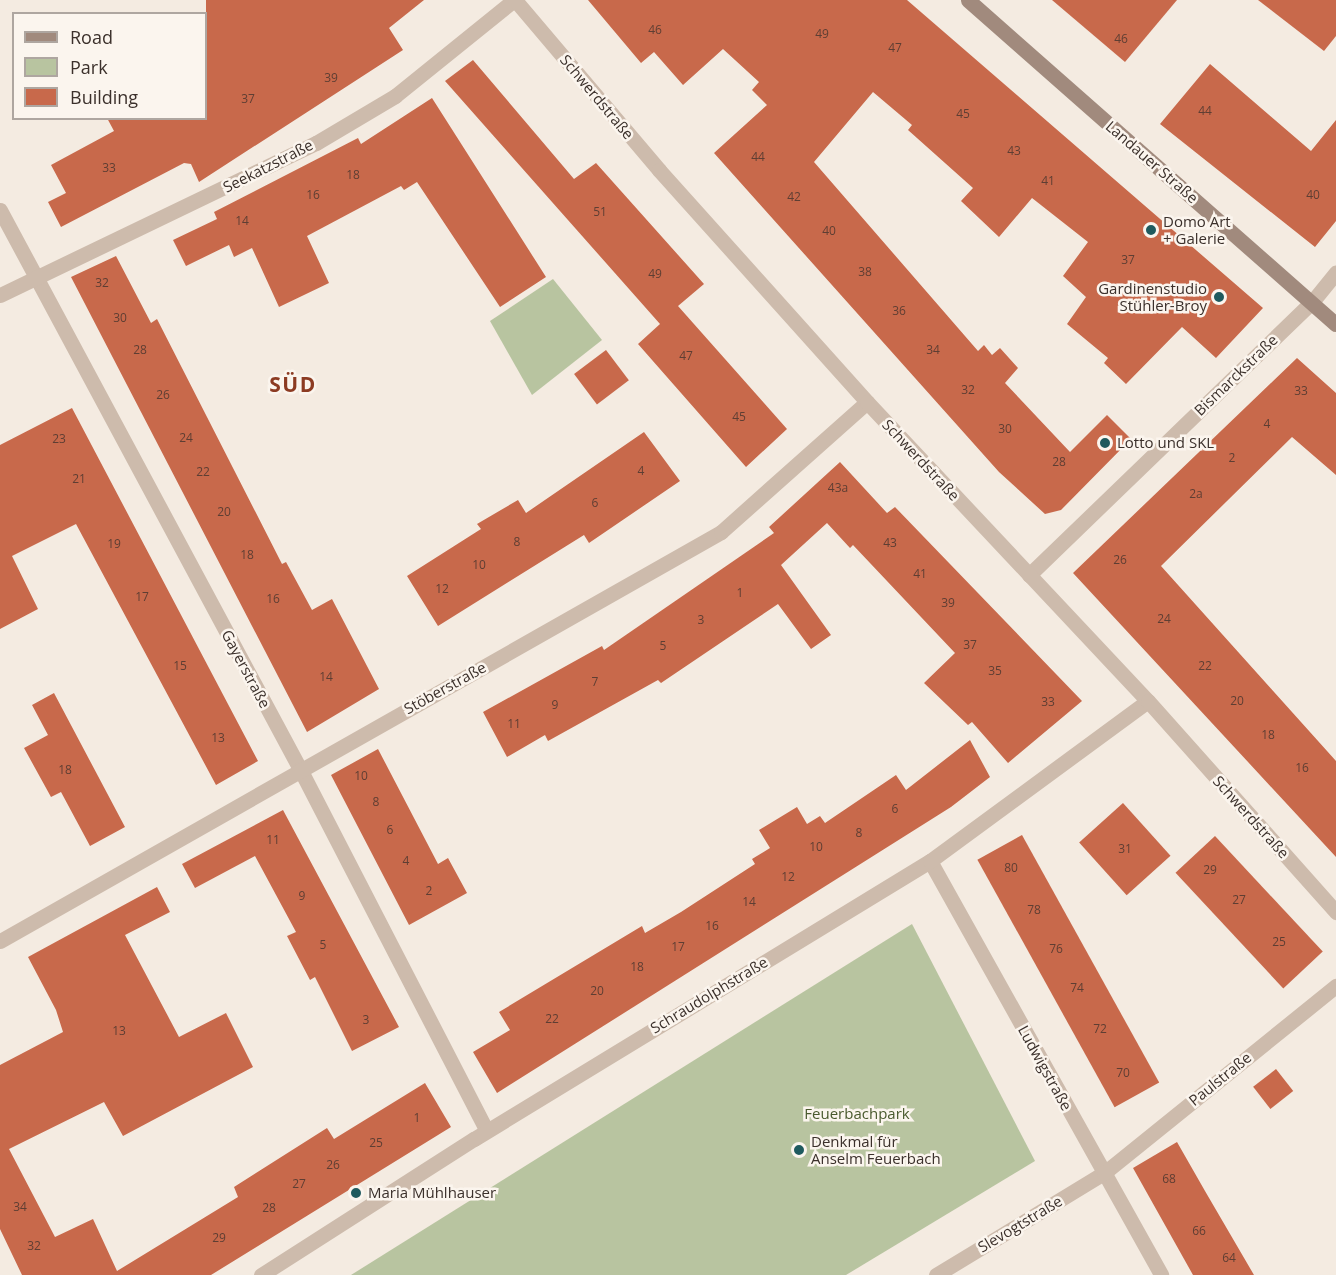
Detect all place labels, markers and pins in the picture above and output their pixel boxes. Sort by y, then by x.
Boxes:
place label: Domo Art + Galerie [1163,212,1231,247]
marker: Domo Art + Galerie [1144,223,1158,237]
place label: Gardinenstudio Stühler-Broy [1098,279,1207,314]
marker: Gardinenstudio Stühler-Broy [1212,290,1226,304]
place label: Lotto und SKL [1117,434,1214,452]
marker: Lotto und SKL [1098,436,1112,450]
place label: Denkmal für Anselm Feuerbach [811,1132,941,1167]
marker: Denkmal für Anselm Feuerbach [792,1143,806,1157]
place label: Maria Mühlhauser [368,1184,496,1202]
marker: Maria Mühlhauser [349,1186,363,1200]

